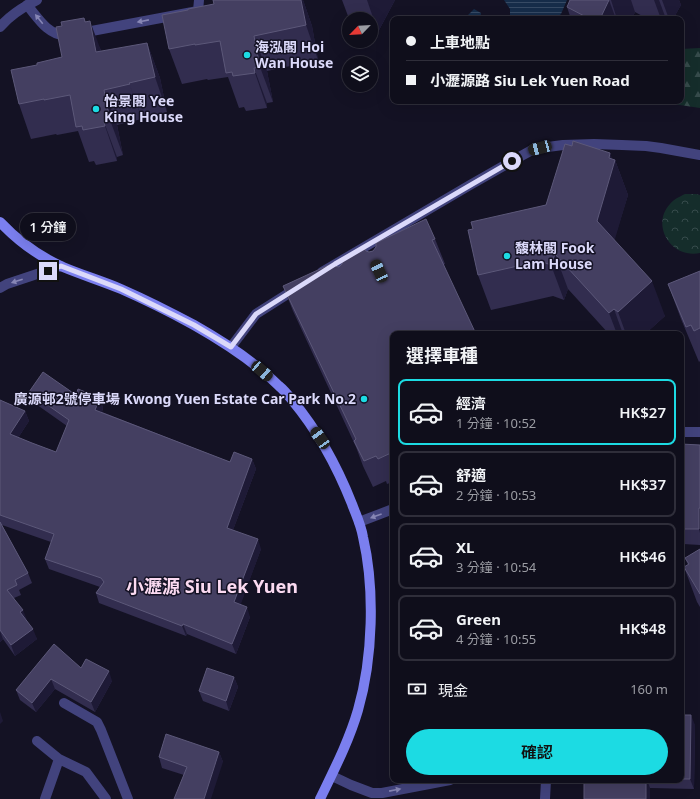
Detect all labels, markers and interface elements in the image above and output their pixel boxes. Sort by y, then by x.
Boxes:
north arrow [342,12,378,48]
map controls [342,12,378,92]
one-way arrow [34,14,43,25]
one-way arrow [137,19,149,25]
text: 上車地點 [430,32,490,52]
place label: 海泓閣 Hoi Wan House [255,37,333,72]
marker: 海泓閣 Hoi Wan House [242,50,252,60]
button: layers [342,56,378,92]
text: 小瀝源路 Siu Lek Yuen Road [430,70,630,90]
place label: 怡景閣 Yee King House [104,91,183,126]
marker: 怡景閣 Yee King House [91,104,101,114]
car [527,139,553,157]
route start [503,152,521,170]
callout: 1 分鐘 [20,213,76,241]
text: 1 分鐘 [30,218,66,236]
place label: 馥林閣 Fook Lam House [515,238,595,273]
marker: 馥林閣 Fook Lam House [502,251,512,261]
car [368,258,390,284]
route end [39,262,57,280]
one-way arrow [11,278,23,284]
text: 選擇車種 [406,343,478,367]
car [249,359,275,383]
place label: 廣源邨2號停車場 Kwong Yuen Estate Car Park No.2 [14,389,356,408]
text: 經濟 [456,393,486,413]
marker: 廣源邨2號停車場 Kwong Yuen Estate Car Park No.2 [359,394,369,404]
icon: car [408,394,444,430]
text: HK$27 [619,402,666,422]
text: 1 分鐘 · 10:52 [456,414,536,432]
car [308,425,332,451]
text: 舒適 [456,465,486,485]
icon: car [408,466,444,502]
text: HK$37 [619,474,666,494]
text: 2 分鐘 · 10:53 [456,486,536,504]
one-way arrow [370,513,382,519]
text: XL [456,537,474,557]
icon: car [408,538,444,574]
text: HK$46 [619,546,666,566]
text: 3 分鐘 · 10:54 [456,558,536,576]
district label: 小瀝源 Siu Lek Yuen [126,574,298,598]
text: Green [456,609,501,629]
icon: car [408,610,444,646]
text: HK$48 [619,618,666,638]
text: 4 分鐘 · 10:55 [456,630,536,648]
icon: cash [406,678,428,700]
text: 現金 [438,680,468,700]
text: 160 m [630,680,668,698]
button: 確認 [406,729,668,775]
one-way arrow [389,787,401,793]

